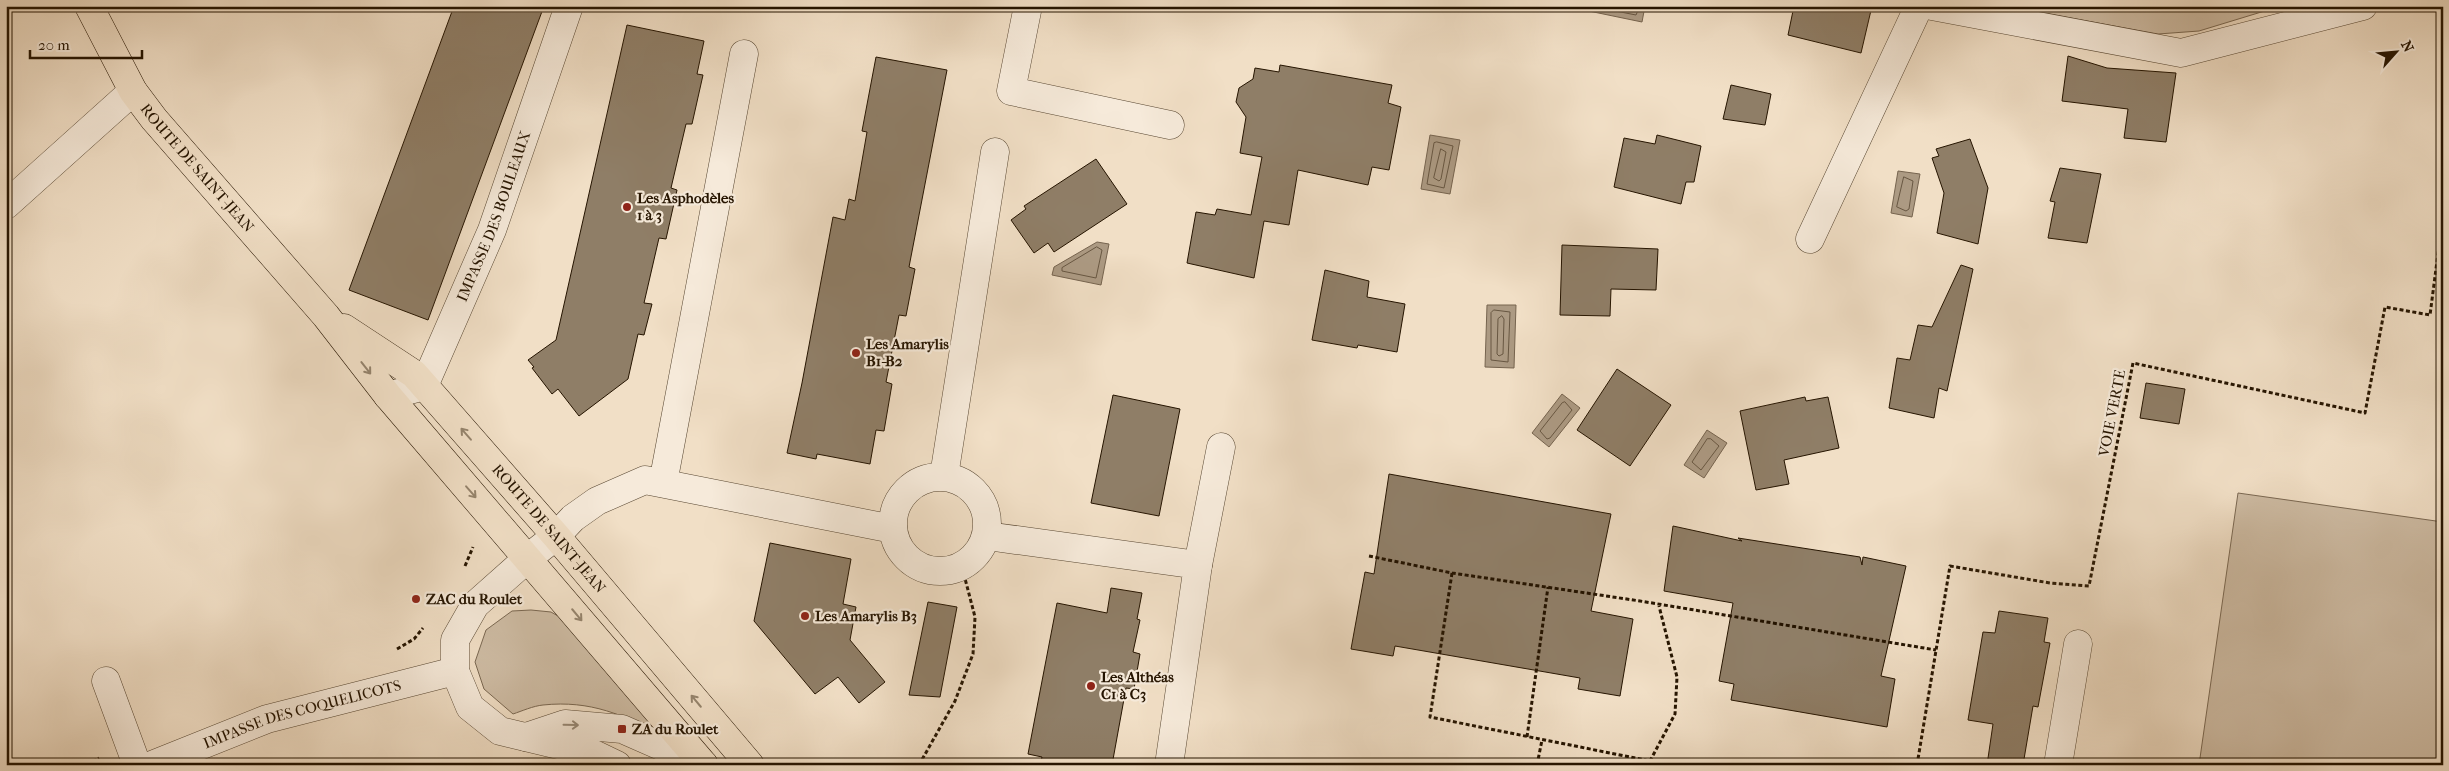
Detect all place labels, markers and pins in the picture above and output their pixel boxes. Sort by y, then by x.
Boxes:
place label: Les Asphodèles 1 à 3 [637,189,734,224]
marker: Les Asphodèles 1 à 3 [621,201,633,213]
place label: Les Amarylis B1-B2 [866,335,949,370]
marker: Les Amarylis B1-B2 [850,347,862,359]
place label: ZAC du Roulet [426,590,523,608]
marker: ZAC du Roulet [410,593,422,605]
place label: Les Amarylis B3 [815,607,917,625]
marker: Les Amarylis B3 [799,610,811,622]
place label: Les Althéas C1 à C3 [1101,668,1174,703]
marker: Les Althéas C1 à C3 [1085,680,1097,692]
place label: ZA du Roulet [632,720,719,738]
marker: ZA du Roulet [616,723,628,735]

